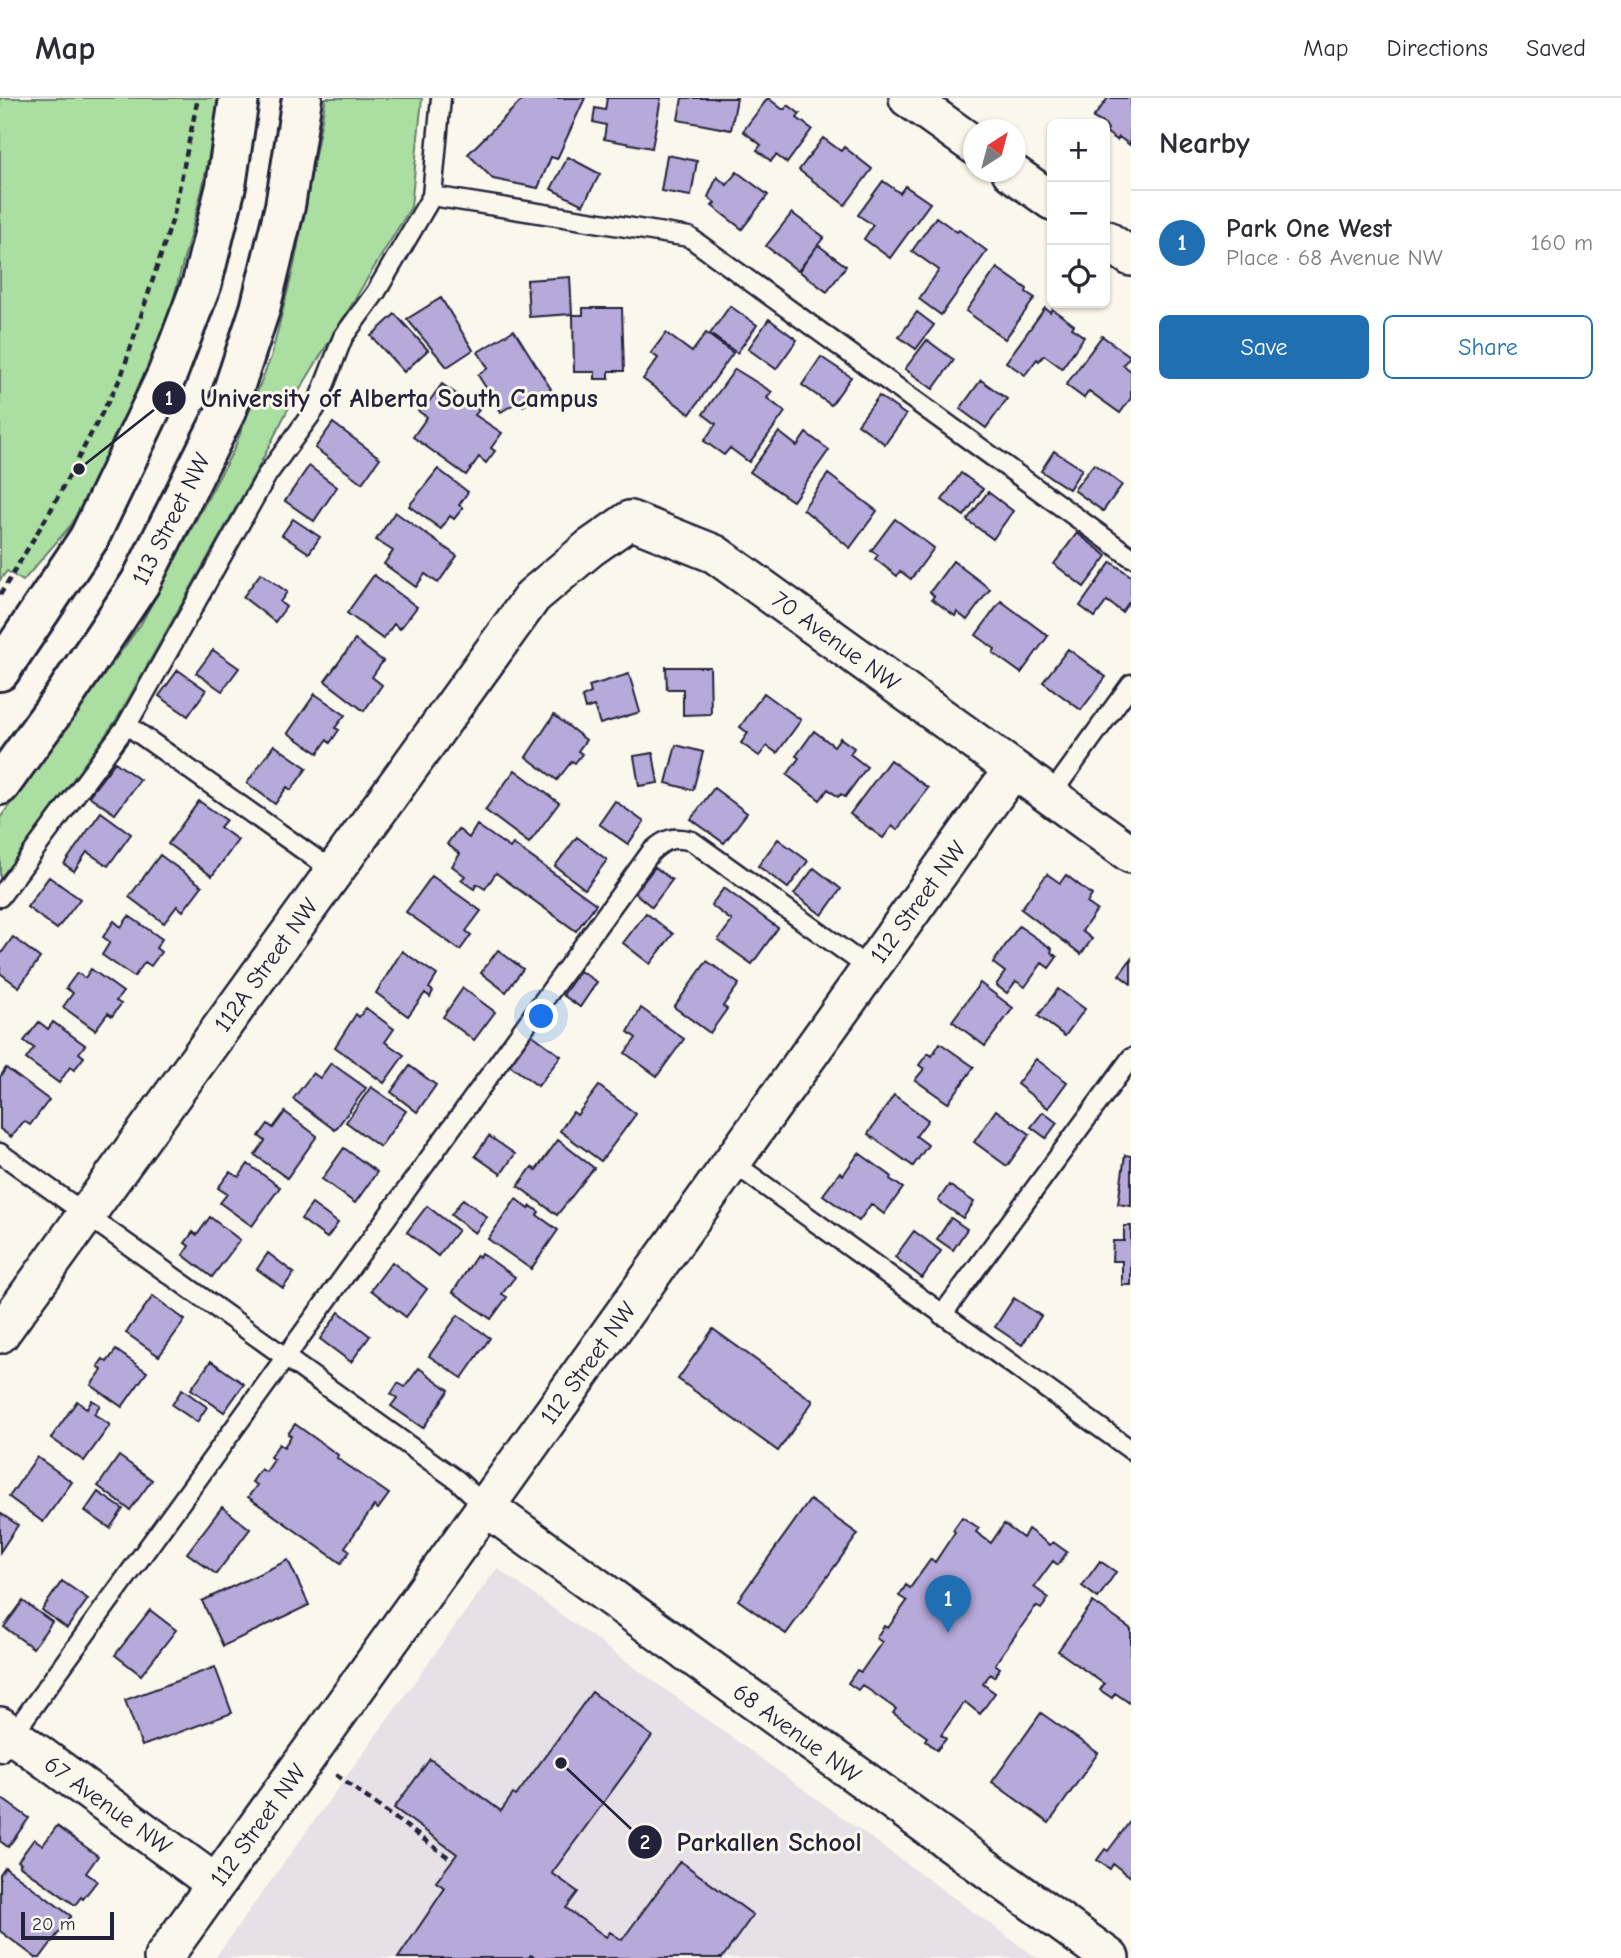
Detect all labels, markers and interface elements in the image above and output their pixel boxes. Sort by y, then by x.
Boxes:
text: Map [35,29,96,67]
text: Map [1303,34,1349,62]
text: Directions [1387,34,1488,62]
text: Saved [1526,34,1586,62]
north arrow [963,119,1026,182]
map controls [1047,119,1110,308]
button: + [1047,119,1110,182]
text: Nearby [1159,126,1250,161]
button: − [1047,182,1110,245]
text: Park One West [1226,214,1392,244]
text: 1 [1177,229,1187,256]
text: 160 m [1531,229,1593,256]
text: Place · 68 Avenue NW [1226,244,1443,271]
button: locate [1047,245,1110,308]
button: Save [1159,315,1369,379]
button: Share [1383,315,1593,379]
callout: University of Alberta South Campus [151,374,612,421]
text: University of Alberta South Campus [200,384,598,414]
text: 1 [165,386,173,410]
street label: 113 Street NW [126,448,216,589]
street label: 70 Avenue NW [766,585,906,697]
street label: 112 Street NW [864,835,972,969]
street label: 112A Street NW [208,893,324,1037]
your location [524,999,558,1033]
street label: 112 Street NW [534,1296,642,1430]
pin: 1 [925,1575,971,1633]
street label: 68 Avenue NW [728,1677,866,1789]
street label: 67 Avenue NW [39,1750,177,1861]
street label: 112 Street NW [204,1758,312,1892]
callout: Parkallen School [627,1818,875,1865]
text: Parkallen School [676,1828,862,1858]
text: 2 [640,1830,650,1854]
scale bar [21,1909,114,1941]
text: 20 m [32,1913,76,1935]

